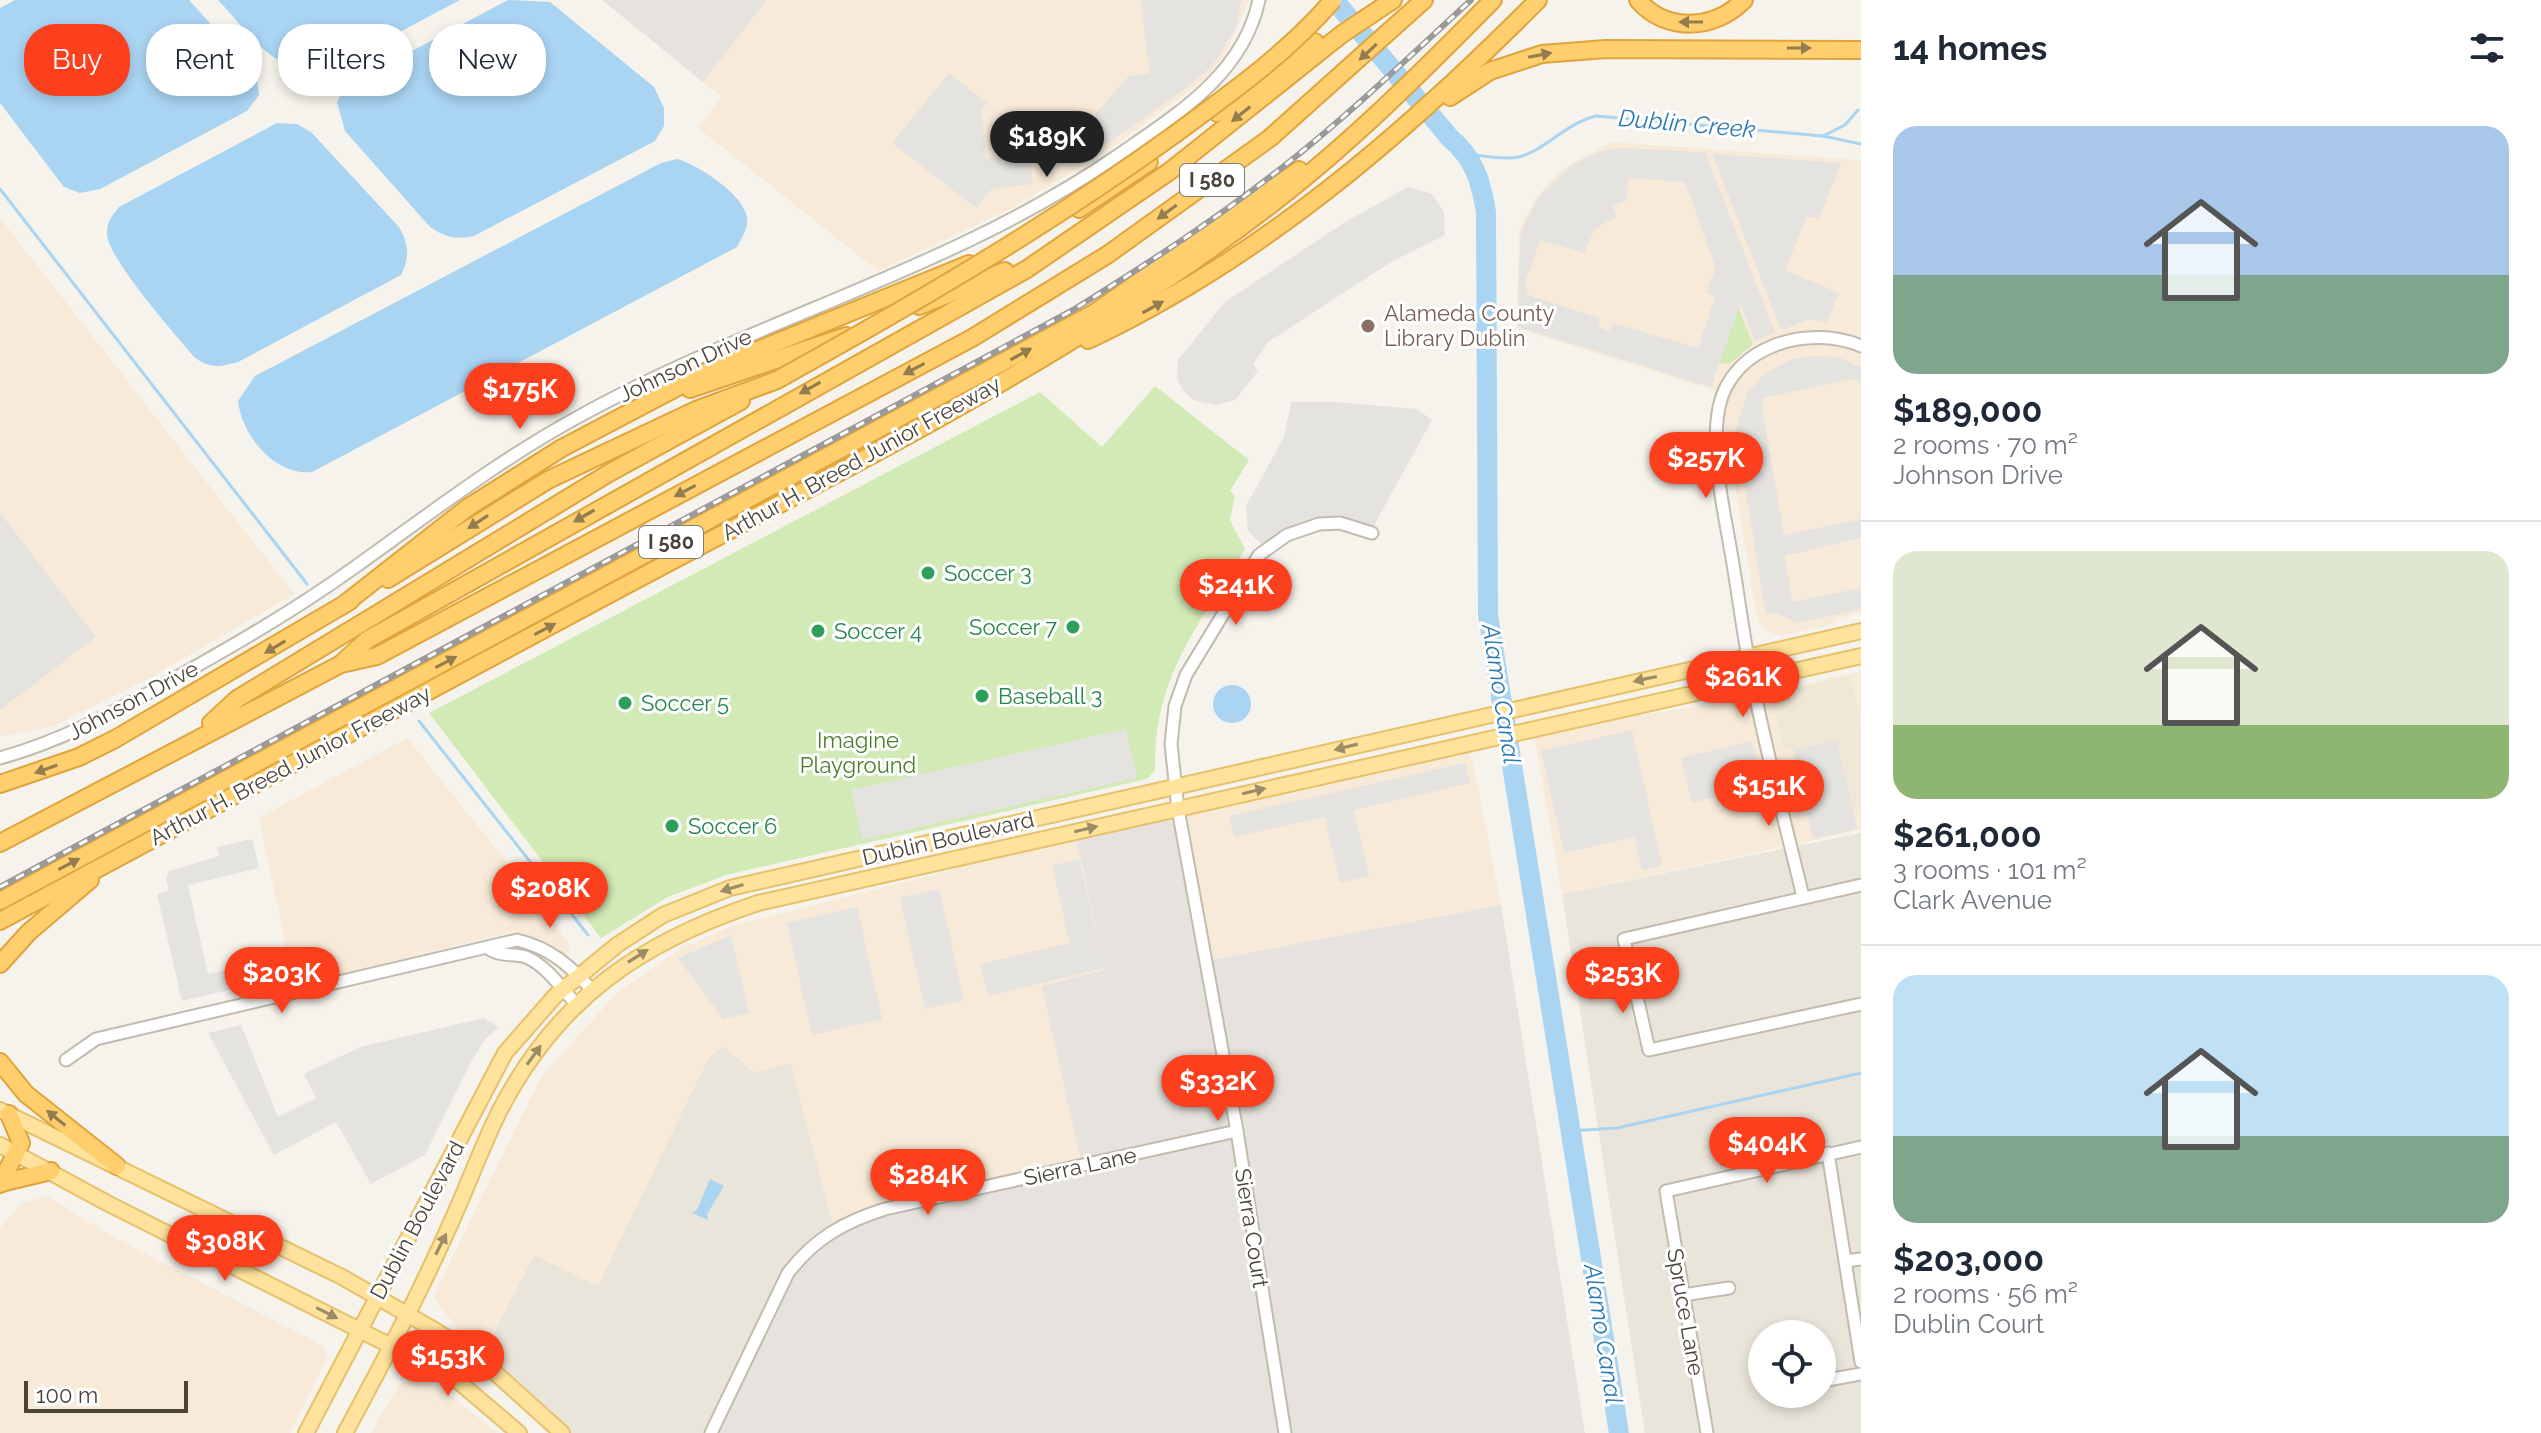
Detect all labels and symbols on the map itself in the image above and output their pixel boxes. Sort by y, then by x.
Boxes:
one-way arrow [1678,16,1703,28]
one-way arrow [1787,42,1812,54]
one-way arrow [1359,43,1378,61]
one-way arrow [1527,49,1552,61]
water label: Dublin Creek [1617,103,1757,144]
one-way arrow [1231,105,1251,122]
pin: $189K [991,111,1103,179]
road number: I 580 [1180,164,1244,196]
one-way arrow [1157,204,1178,219]
one-way arrow [1141,300,1164,314]
place label: Alameda County Library Dublin [1384,300,1555,351]
marker: Alameda County Library Dublin [1359,317,1377,335]
street label: Johnson Drive [614,323,756,407]
one-way arrow [1009,347,1032,360]
one-way arrow [903,362,926,375]
pin: $175K [464,363,576,431]
street label: Arthur H. Breed Junior Freeway [717,370,1005,546]
one-way arrow [799,382,822,395]
pin: $257K [1650,432,1762,500]
one-way arrow [674,484,696,498]
one-way arrow [573,509,595,523]
one-way arrow [467,515,489,529]
road number: I 580 [639,526,703,558]
pin: $241K [1180,559,1292,627]
place label: Soccer 3 [944,560,1032,586]
marker: Soccer 3 [919,564,937,582]
place label: Soccer 7 [969,614,1057,640]
place label: Soccer 4 [834,618,922,644]
marker: Soccer 7 [1064,618,1082,636]
water label: Alamo Canal [1476,620,1527,766]
one-way arrow [534,622,557,635]
marker: Soccer 4 [809,622,827,640]
one-way arrow [264,640,286,654]
pin: $261K [1687,651,1799,719]
street label: Johnson Drive [63,655,203,745]
one-way arrow [435,656,458,669]
one-way arrow [1633,673,1658,686]
street label: Arthur H. Breed Junior Freeway [145,680,435,850]
place label: Baseball 3 [998,683,1102,709]
marker: Baseball 3 [973,687,991,705]
place label: Soccer 5 [641,690,729,716]
marker: Soccer 5 [616,694,634,712]
park label: Imagine Playground [800,727,916,778]
one-way arrow [1333,741,1358,754]
pin: $151K [1713,760,1825,828]
one-way arrow [34,764,58,776]
one-way arrow [1241,785,1266,797]
street label: Dublin Boulevard [860,806,1036,870]
place label: Soccer 6 [688,813,777,839]
marker: Soccer 6 [663,817,681,835]
one-way arrow [1074,822,1099,835]
one-way arrow [57,857,80,871]
pin: $208K [494,862,606,930]
one-way arrow [720,882,744,895]
pin: $203K [226,947,338,1015]
pin: $253K [1567,947,1679,1015]
one-way arrow [626,949,649,964]
one-way arrow [526,1044,542,1066]
pin: $332K [1162,1055,1274,1123]
one-way arrow [46,1110,66,1126]
pin: $404K [1711,1117,1823,1185]
street label: Dublin Boulevard [364,1136,470,1304]
street label: Sierra Lane [1021,1141,1139,1191]
pin: $284K [872,1149,984,1217]
street label: Sierra Court [1230,1167,1274,1290]
pin: $308K [169,1215,281,1283]
one-way arrow [434,1233,448,1256]
street label: Spruce Lane [1662,1246,1710,1378]
water label: Alamo Canal [1578,1260,1629,1406]
one-way arrow [316,1306,339,1319]
pin: $153K [392,1330,504,1398]
scale bar [24,1377,188,1413]

